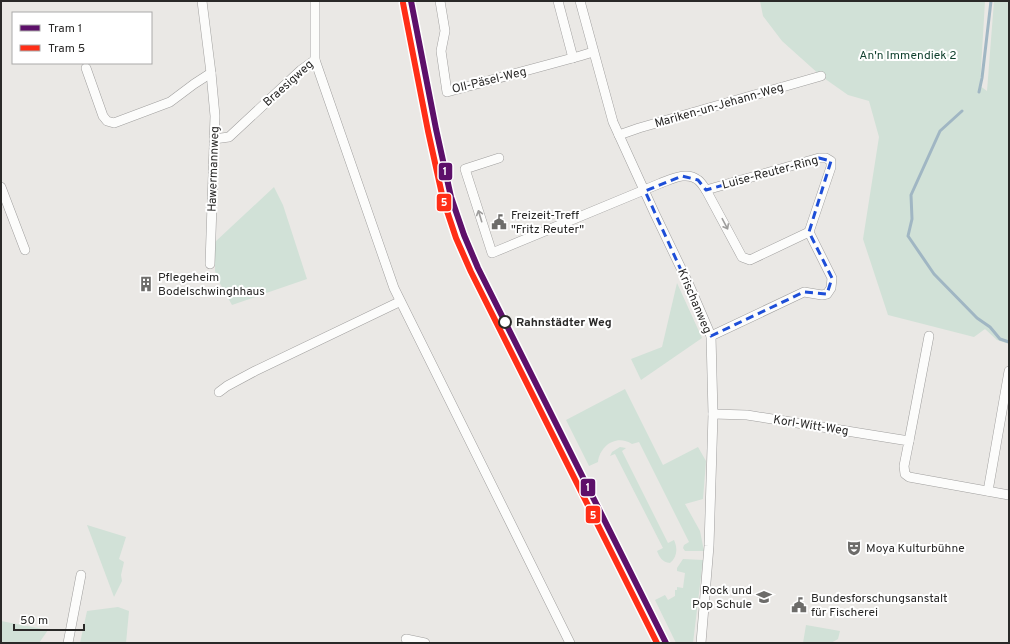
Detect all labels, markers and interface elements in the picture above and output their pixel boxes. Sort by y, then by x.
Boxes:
legend [12,12,152,64]
text: Tram 1 [48,21,82,37]
text: Tram 5 [48,41,85,57]
park label: An'n Immendiek 2 [859,48,957,64]
street label: Braesigweg [260,57,317,111]
street label: Oll-Päsel-Weg [450,64,528,98]
street label: Mariken-un-Jehann-Weg [653,80,786,132]
street label: Hawermannweg [205,126,223,212]
street label: Luise-Reuter-Ring [720,152,820,193]
line badge: 1 [438,162,453,181]
text: 1 [443,165,447,179]
line badge: 5 [436,193,452,212]
text: 5 [441,196,448,210]
place label: Freizeit-Treff "Fritz Reuter" [511,208,584,238]
one-way arrow [476,210,483,223]
public building icon: Freizeit-Treff "Fritz Reuter" [490,213,508,231]
one-way arrow [721,218,729,230]
street label: Krischanweg [673,267,715,336]
place label: Pflegeheim Bodelschwinghhaus [158,270,265,300]
building icon: Pflegeheim Bodelschwinghhaus [137,275,155,293]
marker: Rahnstädter Weg [498,315,512,329]
place label: Rahnstädter Weg [516,315,612,331]
street label: Korl-Witt-Weg [772,412,850,440]
line badge: 1 [580,478,596,497]
text: 1 [586,481,590,495]
line badge: 5 [585,505,601,524]
text: 5 [590,509,597,523]
theatre icon: Moya Kulturbühne [845,539,863,557]
place label: Moya Kulturbühne [866,541,965,557]
place label: Rock und Pop Schule [692,583,752,613]
school or university icon: Rock und Pop Schule [755,588,773,606]
place label: Bundesforschungsanstalt für Fischerei [811,591,948,621]
public building icon: Bundesforschungsanstalt für Fischerei [790,596,808,614]
scale bar [14,606,84,632]
text: 50 m [20,613,48,629]

